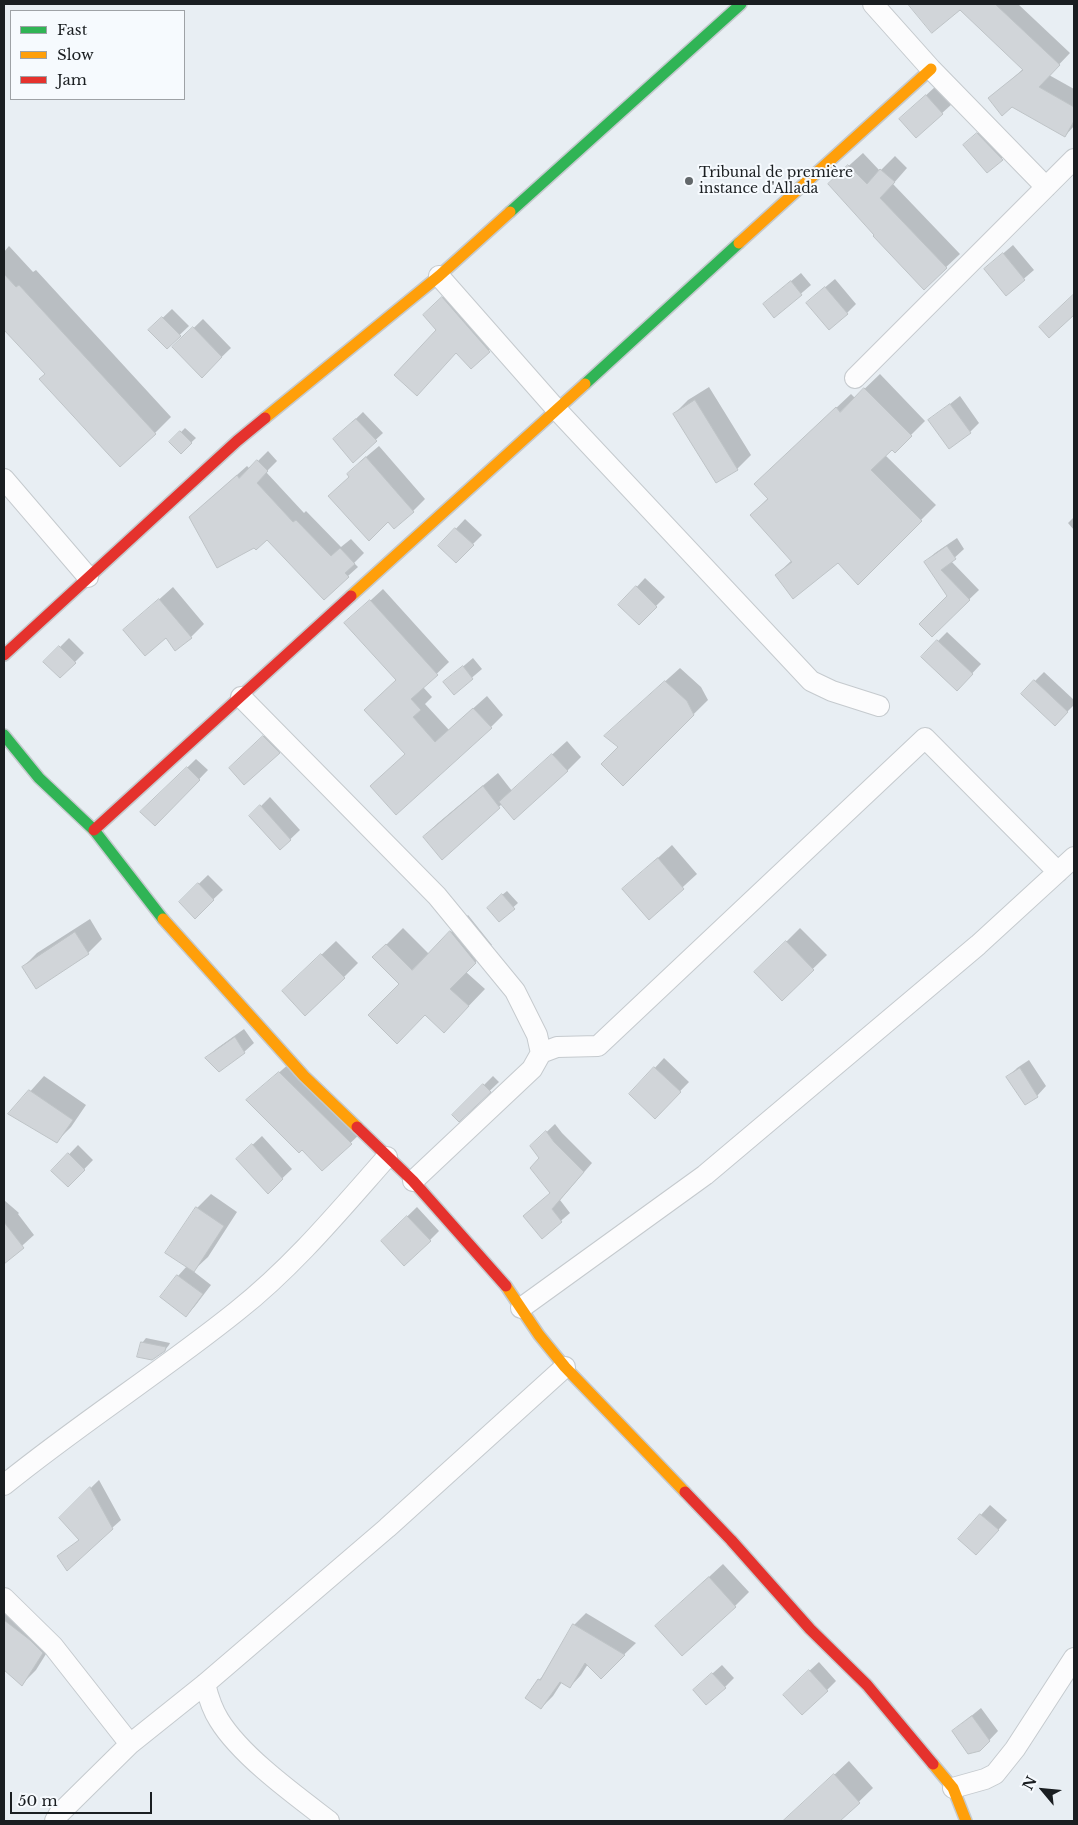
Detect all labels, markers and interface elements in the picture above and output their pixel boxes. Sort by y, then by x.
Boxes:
legend [10,10,185,100]
text: Fast [57,20,87,39]
text: Slow [57,45,94,64]
text: Jam [57,70,87,89]
place label: Tribunal de première instance d'Allada [699,165,853,198]
marker: Tribunal de première instance d'Allada [683,175,695,187]
north arrow [1018,1765,1068,1815]
text: N [1019,1773,1041,1793]
scale bar [12,1782,155,1814]
text: 50 m [18,1791,58,1810]

